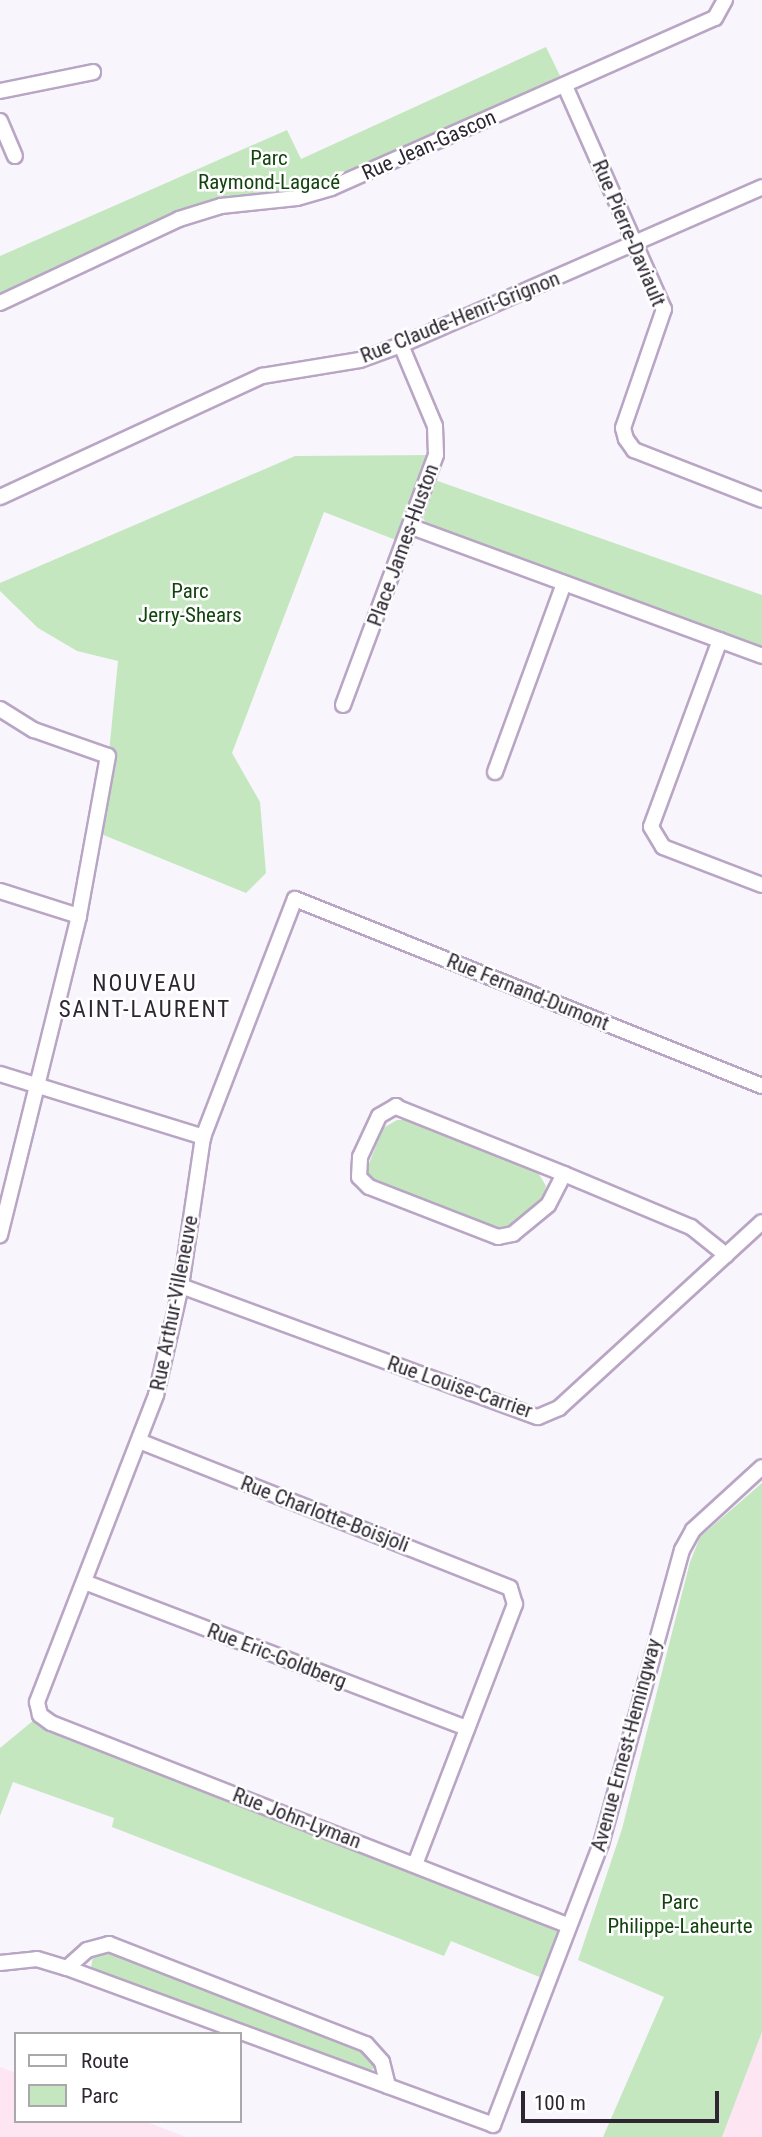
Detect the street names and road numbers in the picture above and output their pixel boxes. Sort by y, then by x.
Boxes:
street label: Rue Jean-Gascon [358,104,500,186]
street label: Rue Pierre-Daviault [587,156,671,310]
street label: Rue Claude-Henri-Grignon [357,265,563,369]
street label: Place James-Huston [362,460,444,630]
street label: Rue Fernand-Dumont [443,948,613,1036]
street label: Rue Arthur-Villeneuve [145,1213,203,1393]
street label: Rue Louise-Carrier [384,1350,536,1424]
street label: Rue Charlotte-Boisjoli [237,1470,413,1558]
street label: Rue Eric-Goldberg [204,1618,350,1694]
street label: Avenue Ernest-Hemingway [585,1636,667,1854]
street label: Rue John-Lyman [229,1782,365,1854]

